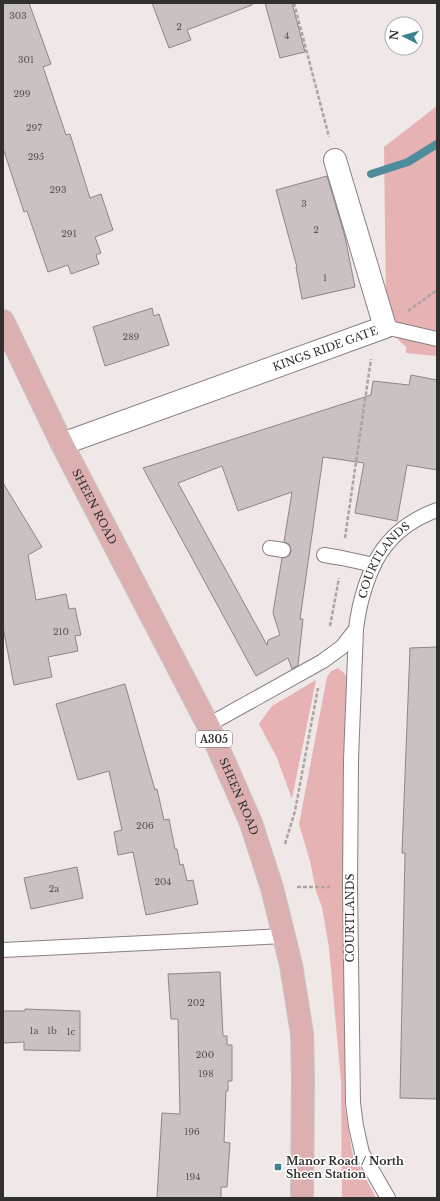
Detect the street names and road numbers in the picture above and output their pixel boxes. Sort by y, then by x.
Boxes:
street label: KINGS RIDE GATE [271,323,380,374]
street label: SHEEN ROAD [69,466,120,547]
street label: COURTLANDS [355,519,413,600]
road number: A305 [196,731,232,747]
street label: SHEEN ROAD [216,755,262,837]
street label: COURTLANDS [343,873,357,963]

